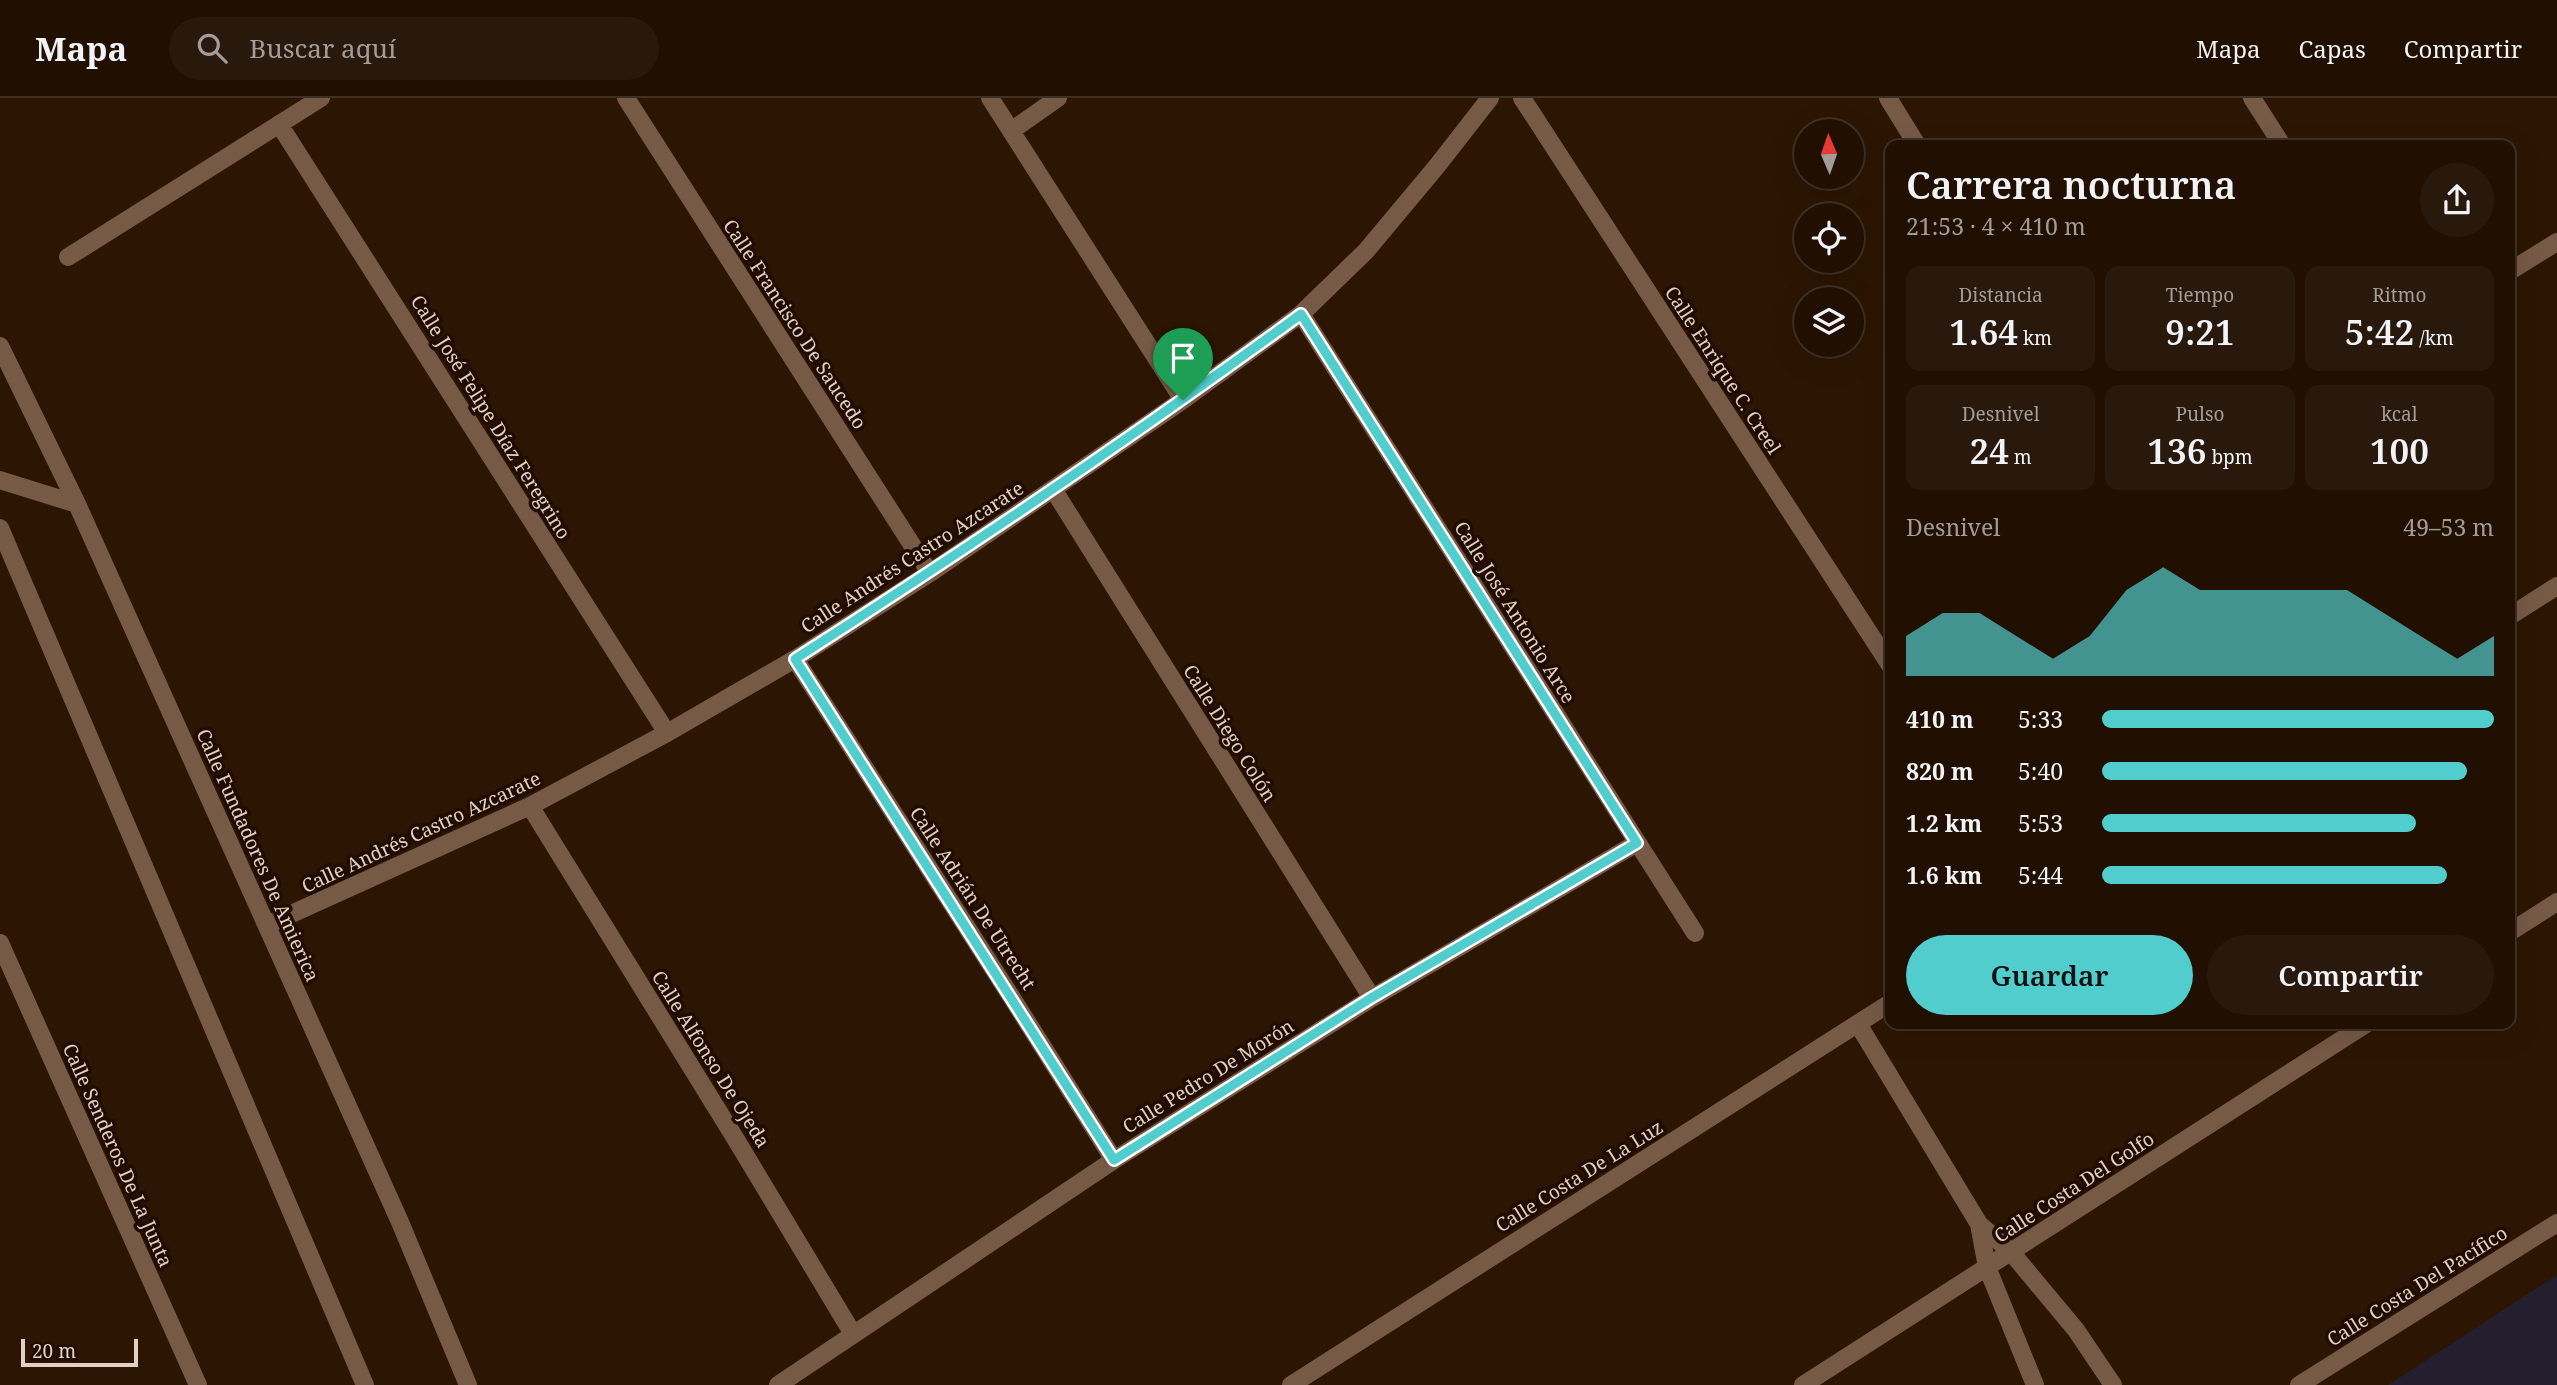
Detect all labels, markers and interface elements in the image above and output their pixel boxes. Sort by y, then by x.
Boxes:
search box [169,17,659,80]
text: Mapa [35,26,127,71]
icon: search [193,29,231,67]
text: Buscar aquí [249,30,396,66]
text: Mapa [2196,32,2260,65]
text: Capas [2298,32,2366,65]
text: Compartir [2404,32,2522,65]
north arrow [1794,119,1864,189]
map controls [1794,119,1864,357]
text: Carrera nocturna [1906,158,2236,210]
button: share [2420,163,2494,237]
button: locate [1794,203,1864,273]
text: 21:53 · 4 × 410 m [1906,210,2086,242]
street label: Calle Francisco De Saucedo [717,214,873,434]
street label: Calle Enrique C. Creel [1659,281,1787,459]
text: Distancia [1959,282,2043,308]
text: Tiempo [2166,282,2234,308]
text: Ritmo [2372,282,2426,308]
button: layers [1794,287,1864,357]
street label: Calle José Felipe Díaz Feregrino [405,290,577,544]
text: 1.64 [1949,308,2018,355]
text: 9:21 [2165,308,2235,355]
text: 5:42 [2345,308,2414,355]
text: km [2018,325,2052,351]
text: /km [2414,325,2454,351]
pin [1153,328,1213,400]
icon: arrive [1164,339,1202,377]
text: Desnivel [1962,401,2040,427]
text: Pulso [2176,401,2224,427]
text: kcal [2381,401,2418,427]
text: 24 [1970,427,2009,474]
text: 136 [2147,427,2206,474]
text: 100 [2370,427,2429,474]
text: m [2009,444,2032,470]
text: bpm [2206,444,2253,470]
street label: Calle Andrés Castro Azcarate [795,475,1029,639]
text: Desnivel [1906,511,2000,543]
text: 49–53 m [2403,511,2494,543]
street label: Calle José Antonio Arce [1448,516,1582,708]
street label: Calle Diego Colón [1177,659,1283,807]
text: 410 m [1906,703,1974,735]
text: 5:33 [2018,703,2063,735]
street label: Calle Fundadores De Amierica [190,725,326,985]
text: 820 m [1906,755,1974,787]
text: 5:40 [2018,755,2063,787]
street label: Calle Andrés Castro Azcarate [297,765,545,899]
street label: Calle Adrián De Utrecht [904,801,1042,995]
text: 1.2 km [1906,807,1982,839]
text: 5:53 [2018,807,2063,839]
text: 1.6 km [1906,859,1982,891]
text: 5:44 [2018,859,2063,891]
button: Guardar [1906,935,2193,1015]
button: Compartir [2207,935,2494,1015]
street label: Calle Alfonso De Ojeda [646,965,776,1153]
street label: Calle Pedro De Morón [1117,1013,1299,1139]
street label: Calle Senderos De La Junta [57,1039,179,1271]
street label: Calle Costa De La Luz [1490,1114,1668,1238]
street label: Calle Costa Del Golfo [1989,1125,2159,1249]
street label: Calle Costa Del Pacífico [2322,1220,2512,1352]
scale bar [21,1336,138,1368]
text: 20 m [32,1338,76,1364]

